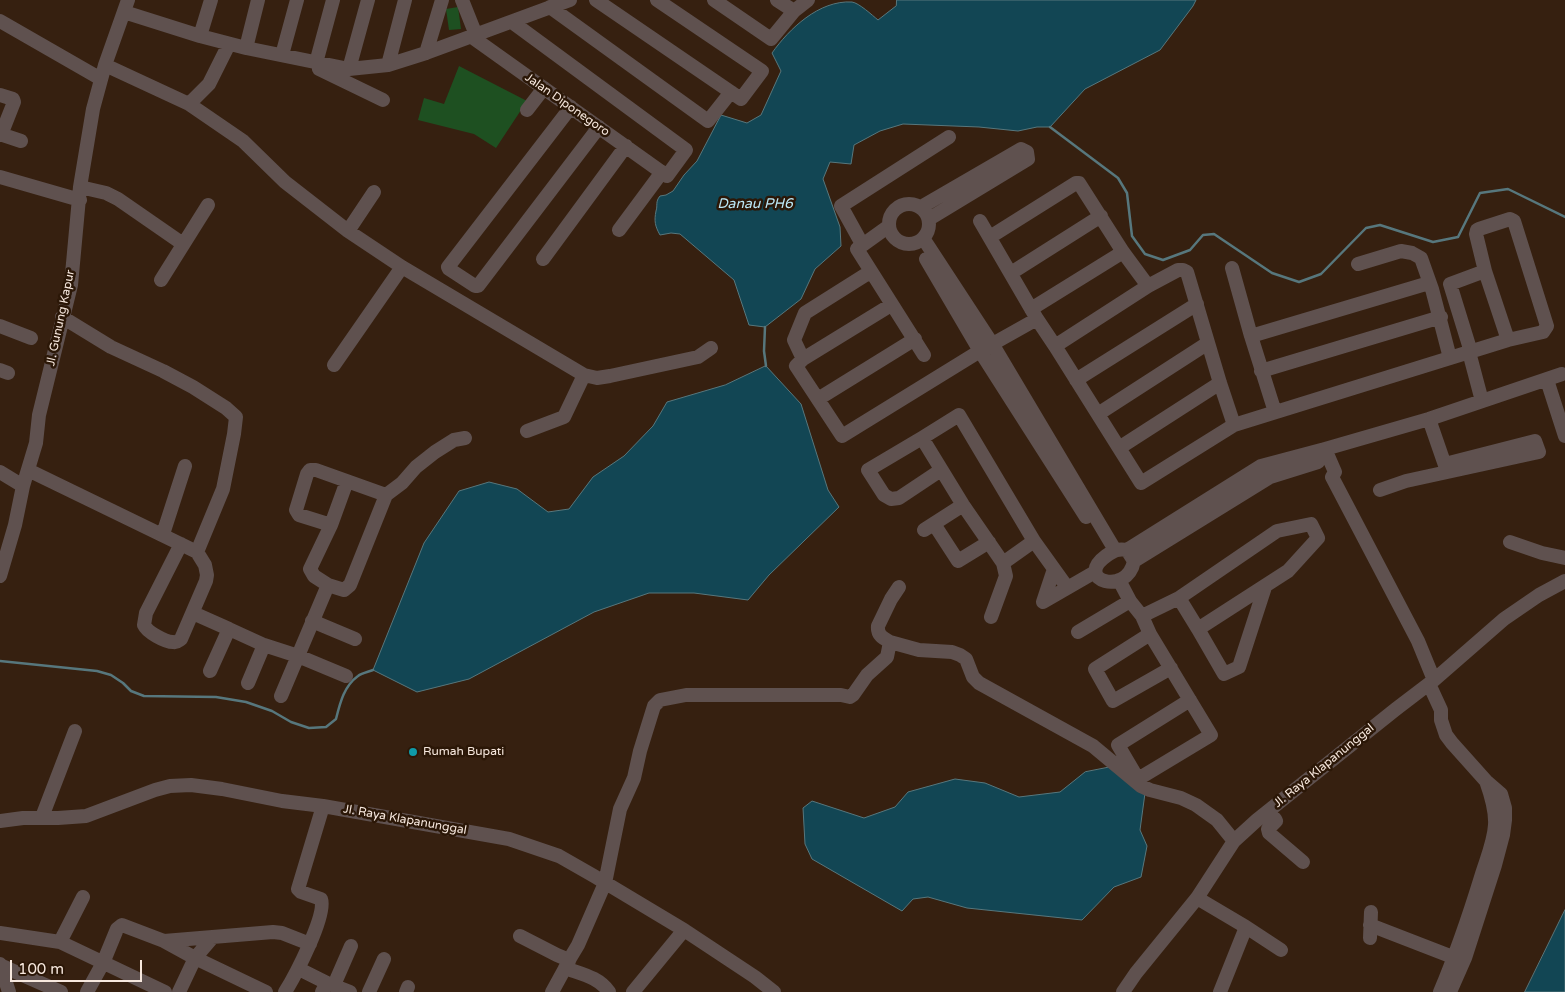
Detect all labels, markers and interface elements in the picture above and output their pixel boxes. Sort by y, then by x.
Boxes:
street label: Jalan Diponegoro [522,70,612,140]
water label: Danau PH6 [717,196,793,212]
street label: Jl. Gunung Kapur [44,269,78,367]
street label: Jl. Raya Klapanunggal [1271,721,1377,811]
place label: Rumah Bupati [423,745,504,759]
marker: Rumah Bupati [407,746,419,758]
street label: Jl. Raya Klapanunggal [342,802,468,838]
scale bar [12,950,145,982]
text: 100 m [18,960,64,978]

